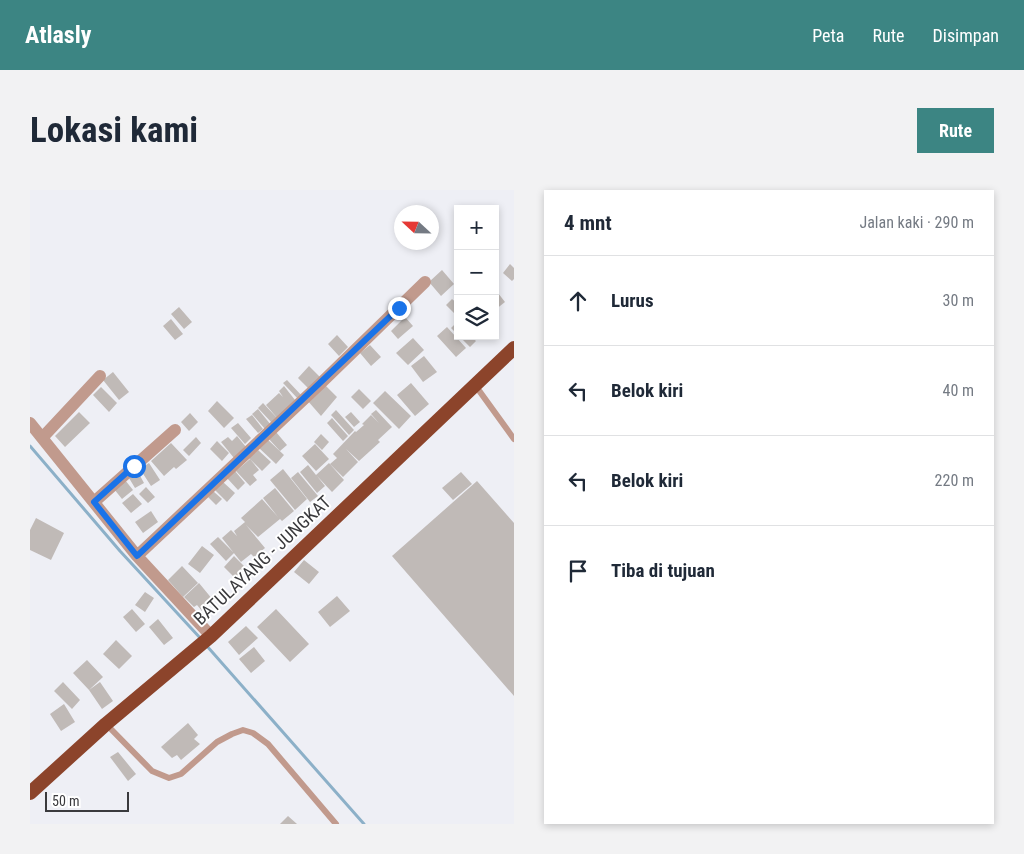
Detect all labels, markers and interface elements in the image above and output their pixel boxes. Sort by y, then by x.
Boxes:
text: Atlasly [25,21,91,49]
text: Peta [812,25,844,46]
text: Rute [872,25,904,46]
text: Disimpan [932,25,999,46]
button: Rute [917,108,994,153]
text: Lokasi kami [30,110,198,151]
north arrow [394,205,439,250]
map controls [454,205,499,340]
button: + [454,205,499,250]
text: 4 mnt [564,211,612,235]
text: Jalan kaki · 290 m [859,213,974,232]
button: − [454,250,499,295]
icon: ahead [564,287,592,315]
text: Lurus [611,289,654,312]
text: 30 m [942,291,974,310]
button: layers [454,295,499,340]
route end [388,297,411,320]
icon: left [564,377,592,405]
text: Belok kiri [611,379,683,402]
text: 40 m [942,381,974,400]
route start [123,455,146,478]
icon: left [564,467,592,495]
text: Belok kiri [611,469,683,492]
text: 220 m [935,471,974,490]
street label: BATULAYANG - JUNGKAT [189,491,335,629]
icon: arrive [564,557,592,585]
text: Tiba di tujuan [611,559,715,582]
scale bar [45,789,129,812]
text: 50 m [52,793,80,809]

